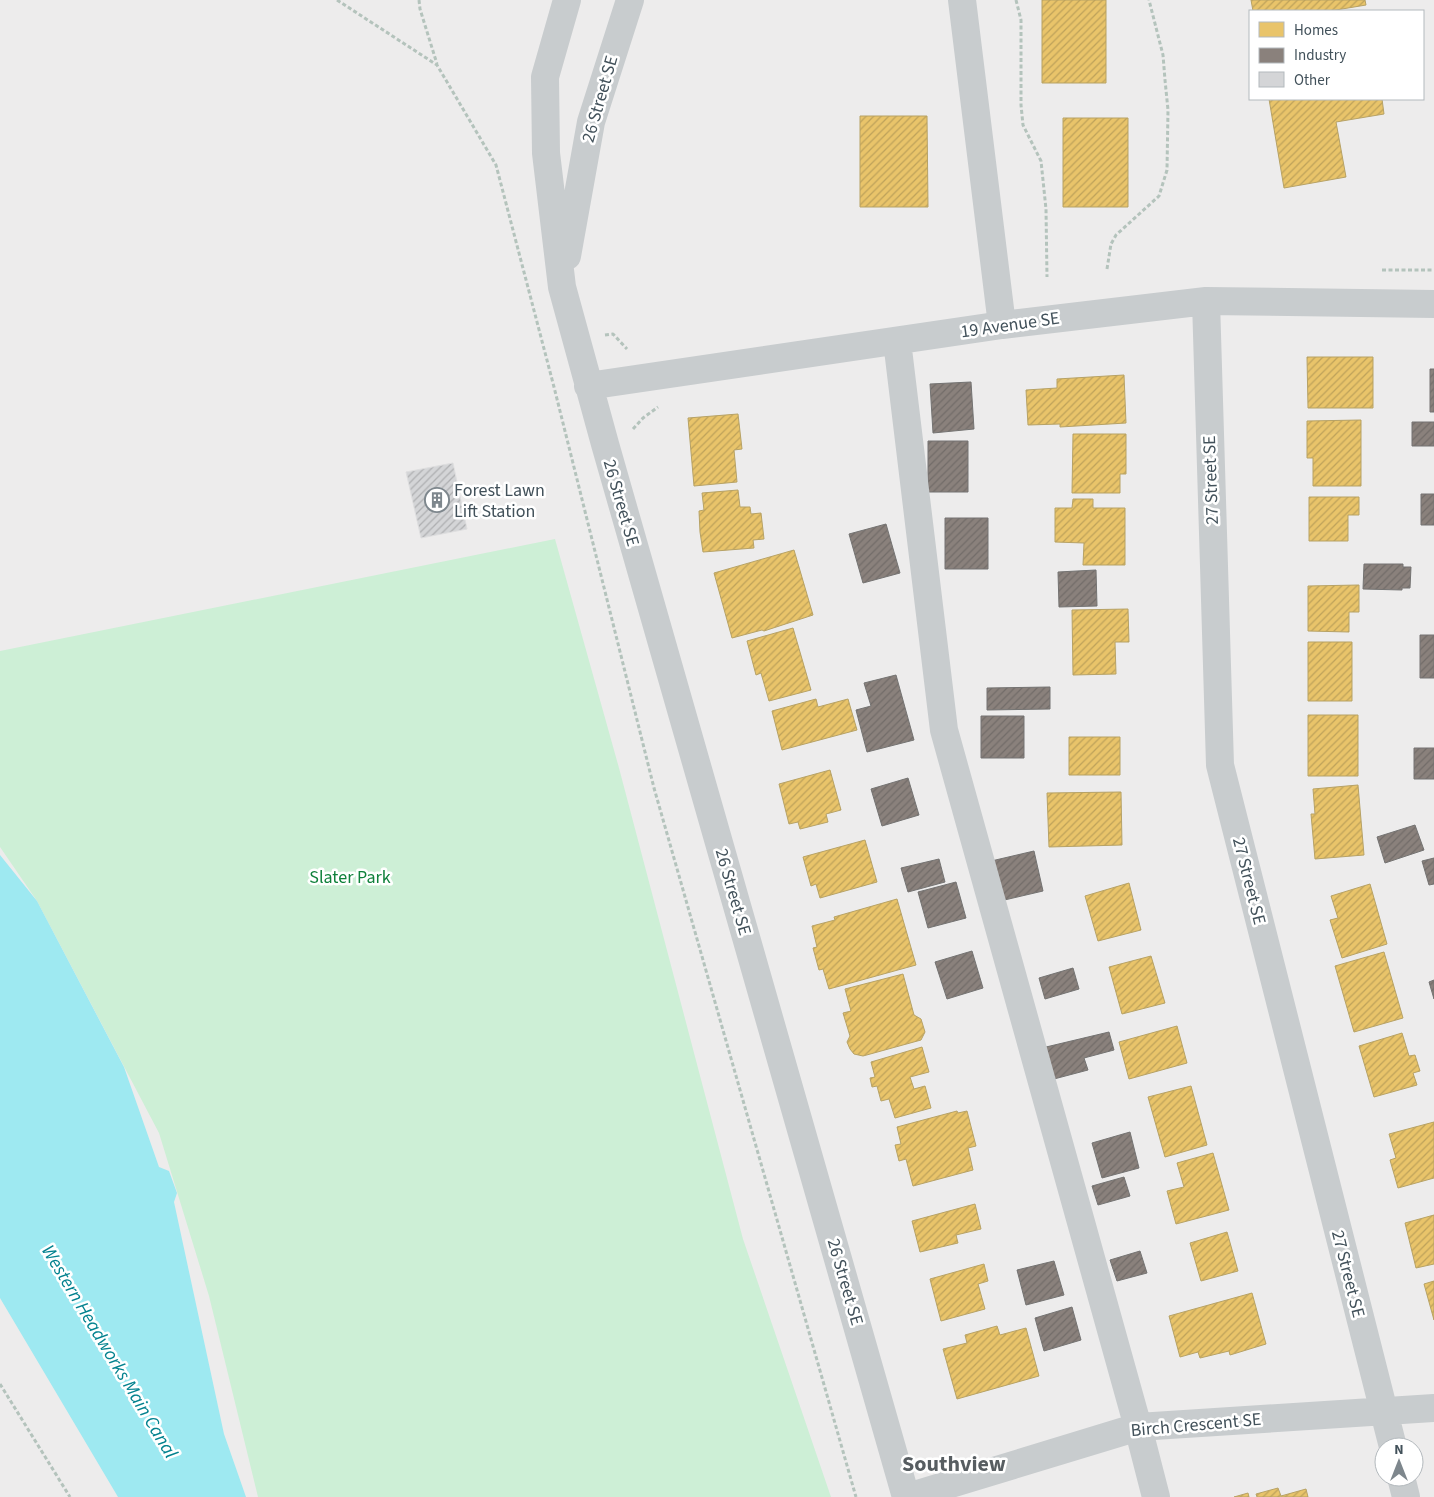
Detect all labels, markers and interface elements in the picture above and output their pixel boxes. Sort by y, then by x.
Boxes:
legend [1249,10,1424,100]
text: Homes [1294,20,1338,41]
text: Industry [1294,45,1346,66]
street label: 26 Street SE [576,53,624,145]
text: Other [1294,70,1331,91]
street label: 19 Avenue SE [959,306,1061,344]
street label: 27 Street SE [1197,435,1225,525]
street label: 26 Street SE [597,457,645,549]
place label: Forest Lawn Lift Station [454,478,545,524]
building icon: Forest Lawn Lift Station [424,487,450,513]
street label: 27 Street SE [1226,835,1272,927]
street label: 26 Street SE [709,846,757,938]
park label: Slater Park [309,865,391,890]
street label: 27 Street SE [1325,1228,1371,1320]
street label: 26 Street SE [821,1236,869,1328]
water label: Western Headworks Main Canal [34,1240,184,1464]
street label: Birch Crescent SE [1130,1407,1262,1443]
north arrow [1374,1437,1424,1487]
text: N [1394,1440,1404,1460]
district label: Southview [902,1448,1006,1480]

